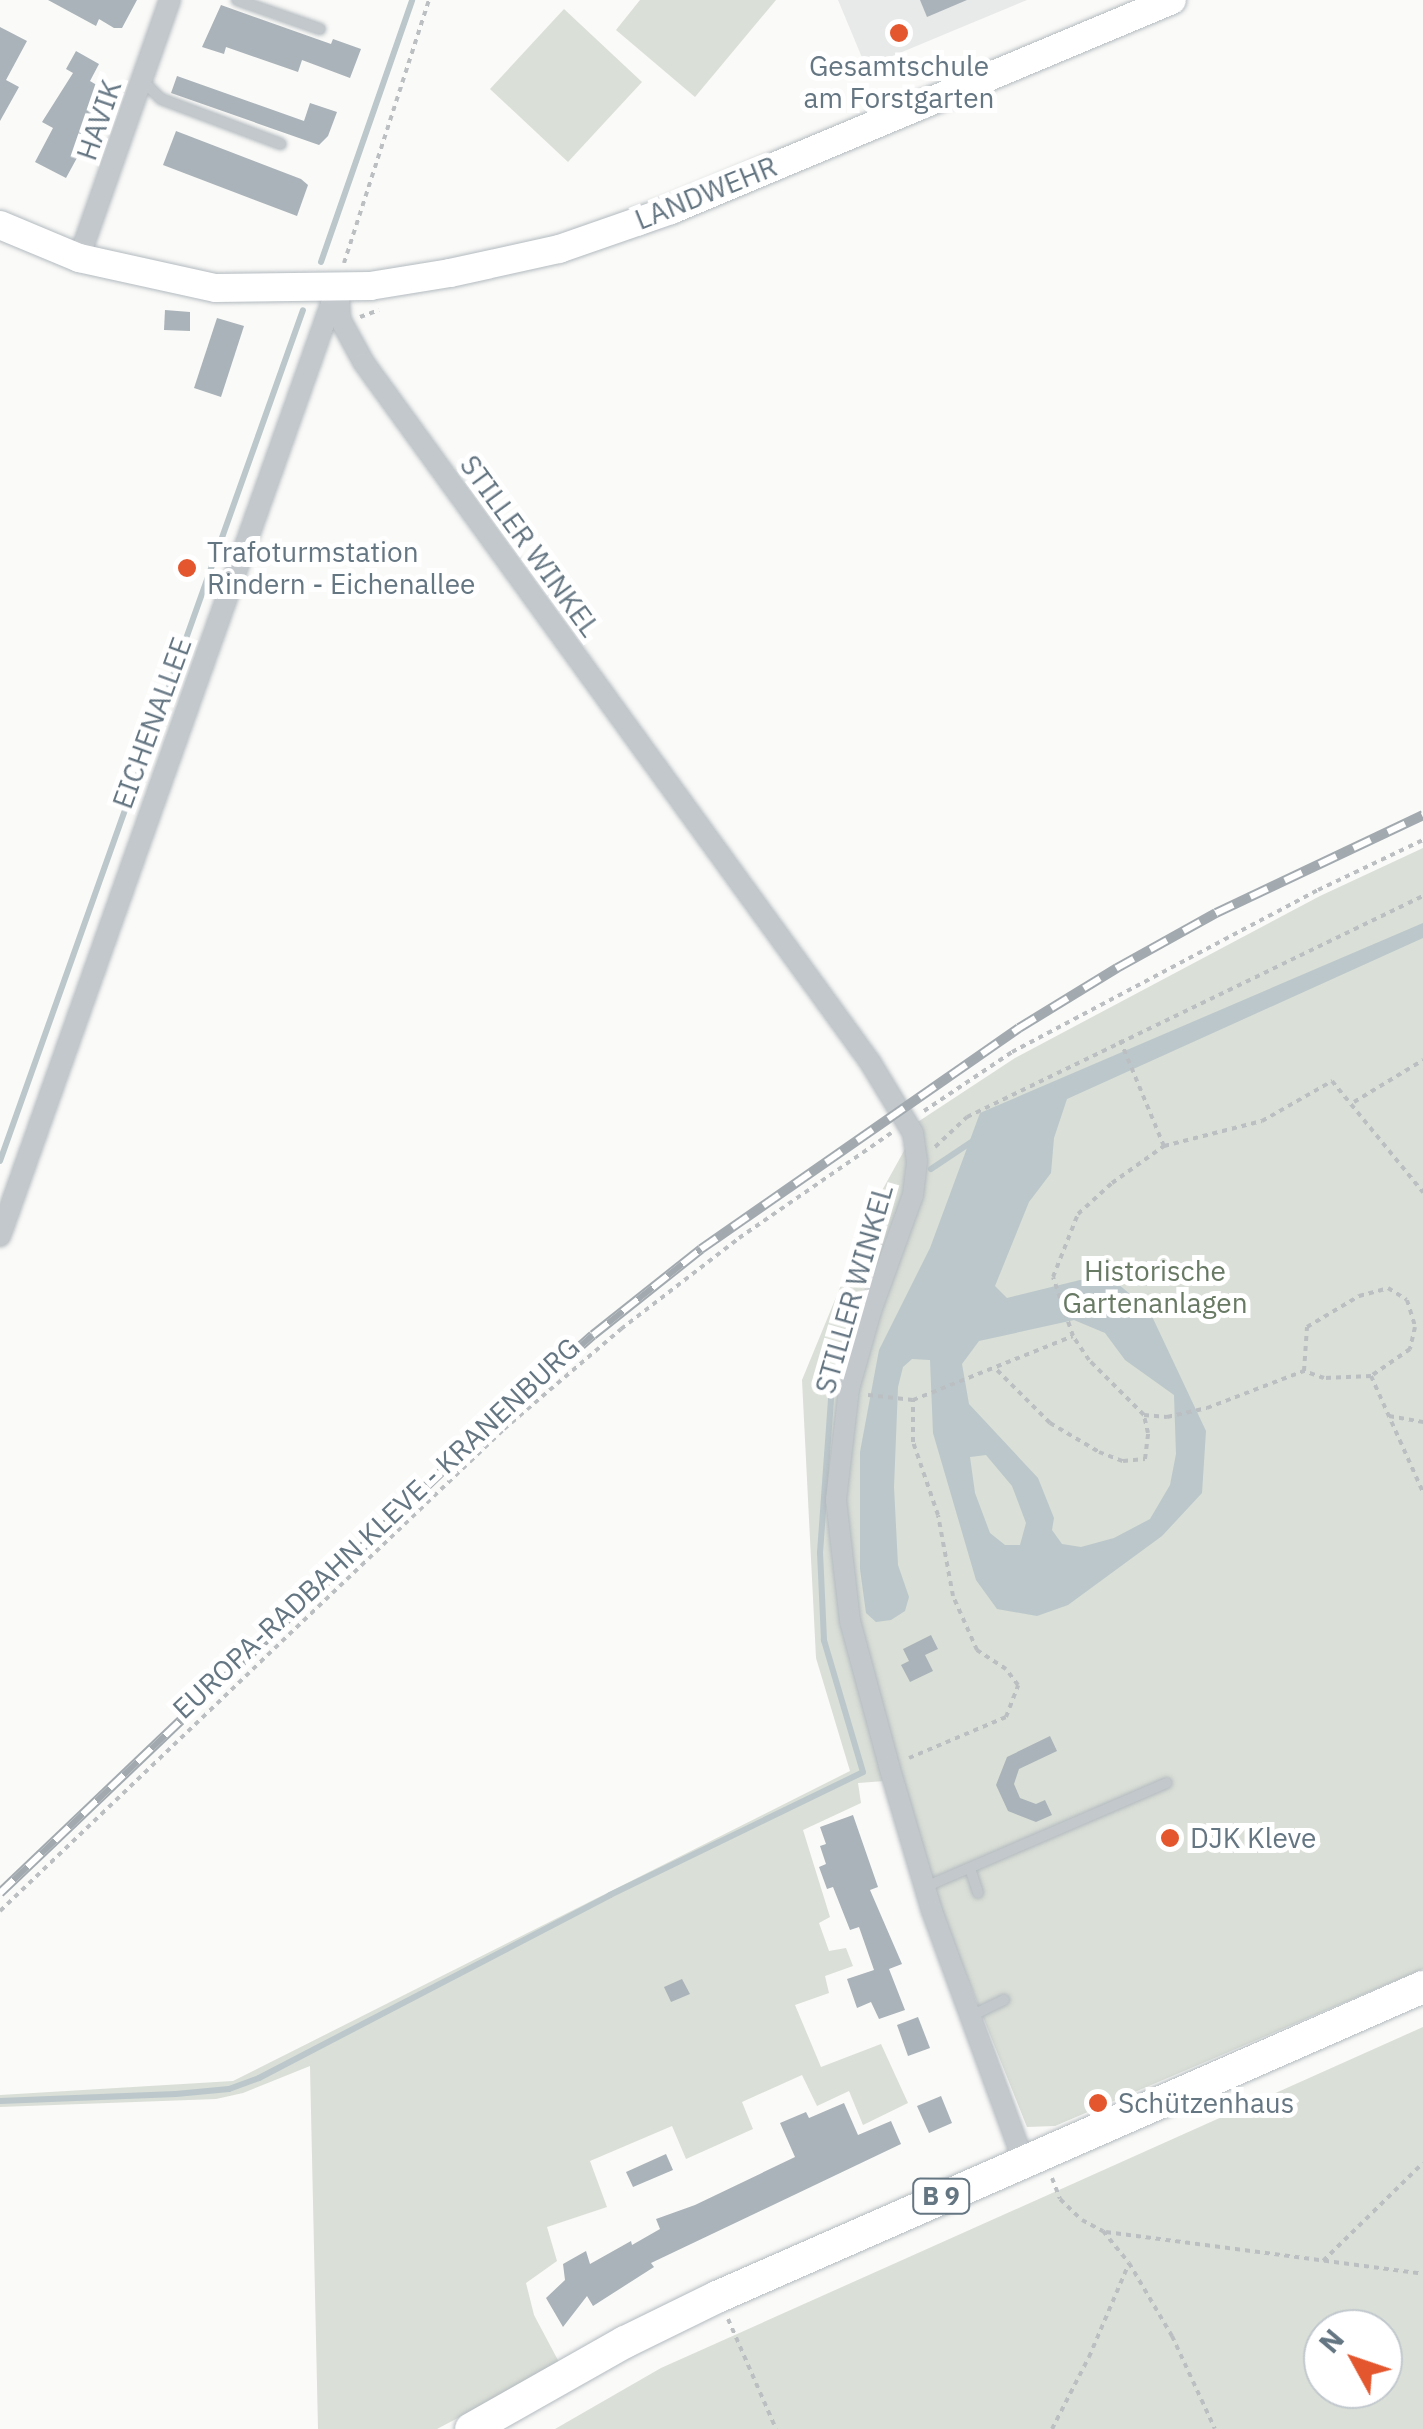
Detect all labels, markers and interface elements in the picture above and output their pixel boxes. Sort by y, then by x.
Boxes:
marker: Gesamtschule am Forstgarten [888,22,910,44]
place label: Gesamtschule am Forstgarten [804,49,994,115]
street label: HAVIK [70,75,128,165]
street label: LANDWEHR [630,149,782,237]
street label: STILLER WINKEL [453,449,607,643]
place label: Trafoturmstation Rindern - Eichenallee [207,535,475,601]
marker: Trafoturmstation Rindern - Eichenallee [176,557,198,579]
street label: EICHENALLEE [106,633,198,813]
street label: STILLER WINKEL [808,1181,900,1397]
park label: Historische Gartenanlagen [1062,1254,1248,1320]
street label: EUROPA-RADBAHN KLEVE - KRANENBURG [166,1330,586,1726]
place label: DJK Kleve [1190,1821,1316,1855]
marker: DJK Kleve [1159,1827,1181,1849]
place label: Schützenhaus [1118,2086,1294,2120]
marker: Schützenhaus [1087,2092,1109,2114]
road number: B 9 [911,2176,971,2216]
north arrow [1303,2309,1403,2409]
text: N [1310,2321,1352,2360]

